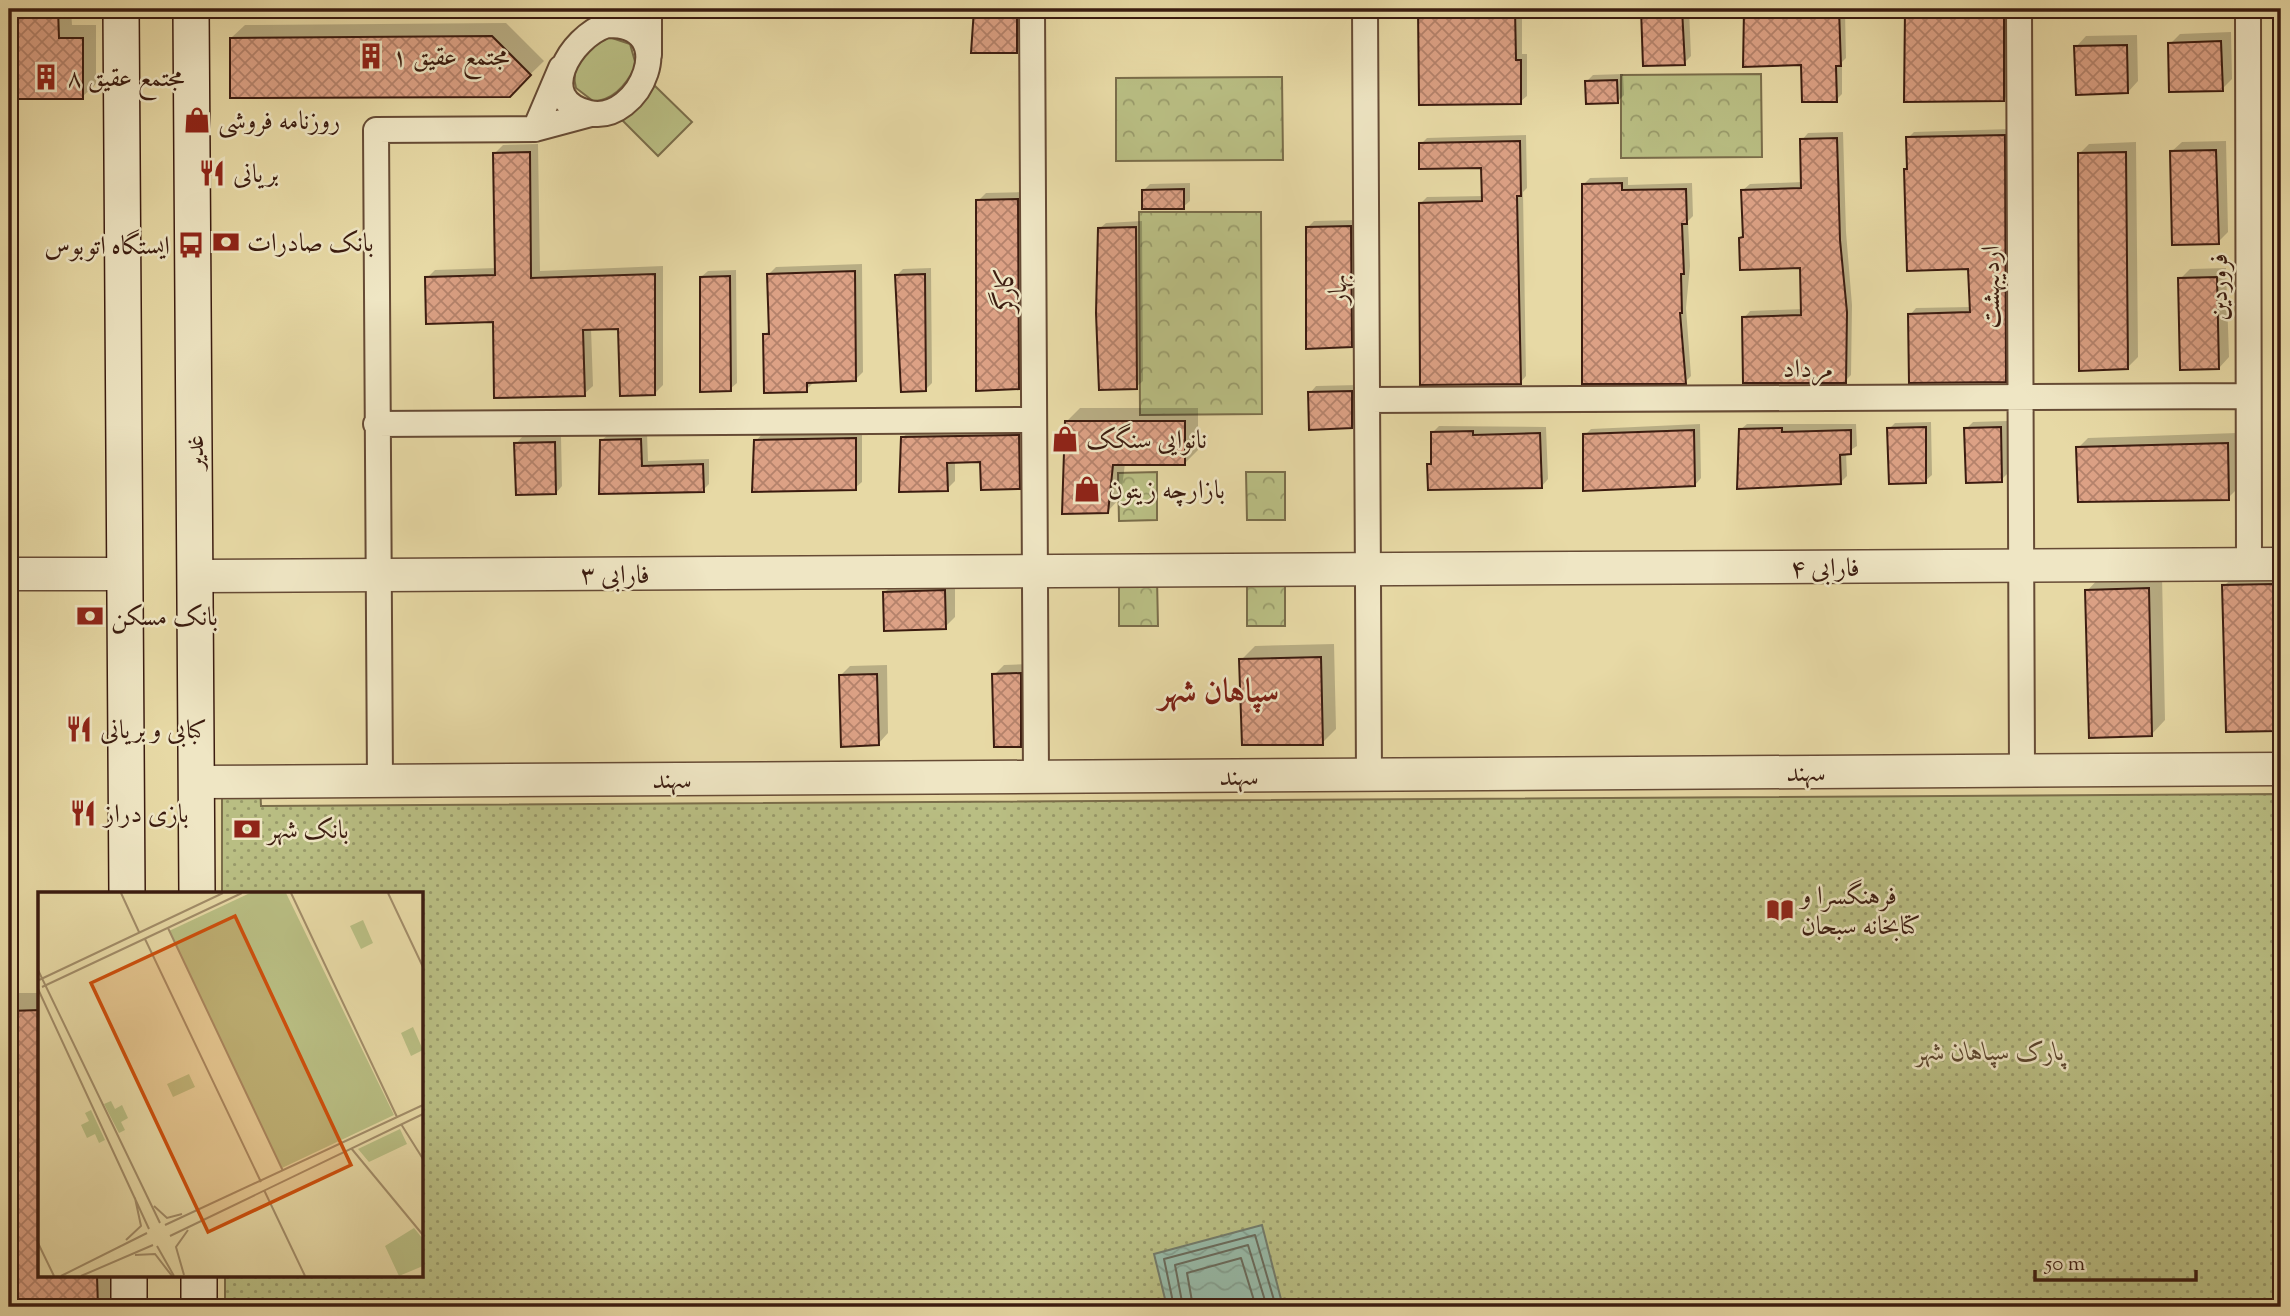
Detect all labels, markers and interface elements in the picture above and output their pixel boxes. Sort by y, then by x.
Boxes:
place label: مجتمع عقیق ۱ [392,40,510,80]
building icon: مجتمع عقیق ۱ [356,41,386,71]
place label: مجتمع عقیق ۸ [67,61,185,101]
building icon: مجتمع عقیق ۸ [31,62,61,92]
place label: روزنامه فروشی [218,104,340,141]
shop icon: روزنامه فروشی [182,105,212,135]
place label: بریانی [233,157,279,194]
restaurant icon: بریانی [197,158,227,188]
place label: بانک صادرات [247,226,374,263]
bank icon: بانک صادرات [211,227,241,257]
place label: ایستگاه اتوبوس [44,229,170,266]
bus stop icon: ایستگاه اتوبوس [176,230,206,260]
street label: اردیبهشت [1974,245,2011,329]
street label: فروردین [2202,253,2239,321]
street label: کارگر [987,268,1025,315]
street label: بهار [1321,274,1358,307]
street label: مرداد [1783,352,1833,389]
place label: نانوایی سنگک [1086,423,1207,460]
shop icon: نانوایی سنگک [1050,424,1080,454]
street label: غدیر [178,435,215,472]
place label: بازارچه زیتون [1108,473,1225,510]
shop icon: بازارچه زیتون [1072,474,1102,504]
street label: فارابی ۴ [1790,551,1860,588]
street label: فارابی ۳ [580,558,650,595]
place label: بانک مسکن [111,600,218,637]
bank icon: بانک مسکن [75,601,105,631]
district label: سپاهان شهر [1156,670,1279,718]
place label: کبابی و بریانی [100,713,207,750]
restaurant icon: کبابی و بریانی [64,714,94,744]
street label: سهند [1786,756,1826,793]
street label: سهند [1219,760,1259,797]
street label: سهند [652,763,692,800]
place label: بازی دراز [101,797,189,834]
restaurant icon: بازی دراز [68,798,98,828]
place label: بانک شهر [265,813,349,850]
bank icon: بانک شهر [232,814,262,844]
place label: فرهنگسرا و کتابخانه سبحان [1798,879,1921,946]
inset map [38,892,424,1278]
library icon: فرهنگسرا و کتابخانه سبحان [1765,895,1795,925]
park label: پارک سپاهان شهر [1913,1035,2067,1072]
scale bar [2035,1239,2196,1283]
text: 50 m [2044,1250,2085,1280]

